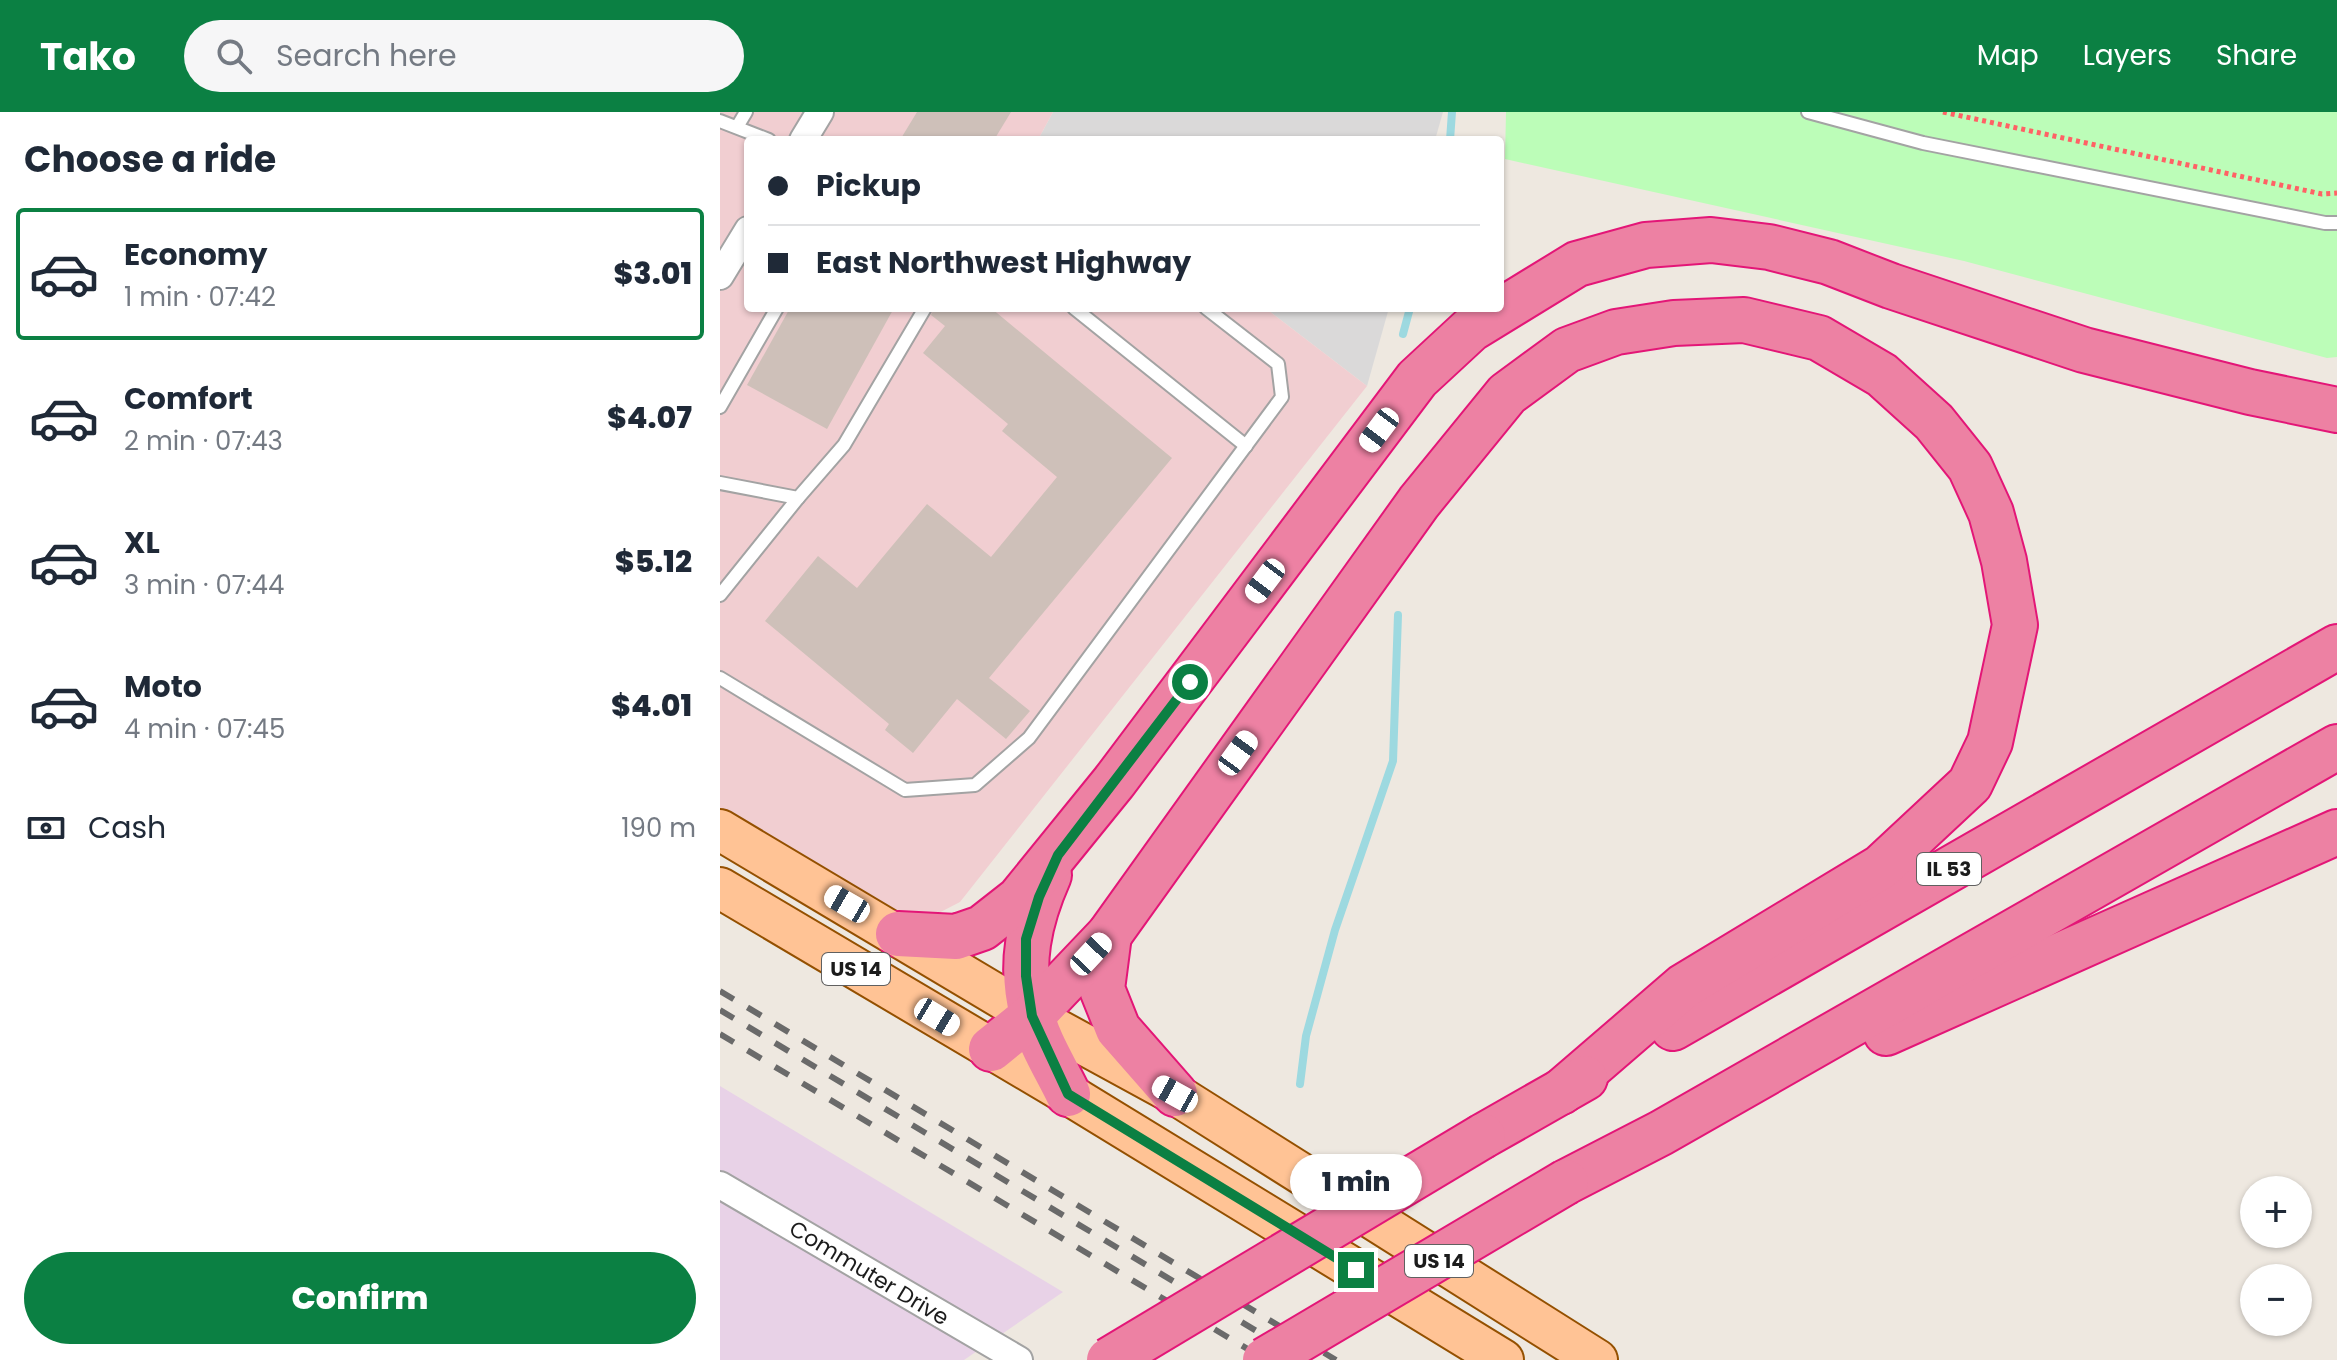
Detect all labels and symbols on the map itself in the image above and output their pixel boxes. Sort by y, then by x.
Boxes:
car [1355,404,1403,456]
car [1241,555,1289,607]
route start [1172,664,1208,700]
car [1214,727,1262,779]
road number: IL 53 [1917,853,1981,885]
car [820,882,874,926]
car [1066,928,1116,980]
road number: US 14 [822,953,890,985]
car [910,994,964,1040]
car [1148,1072,1202,1116]
callout: 1 min [1290,1154,1422,1210]
street label: Commuter Drive [783,1213,955,1333]
road number: US 14 [1405,1245,1473,1277]
route end [1338,1252,1374,1288]

